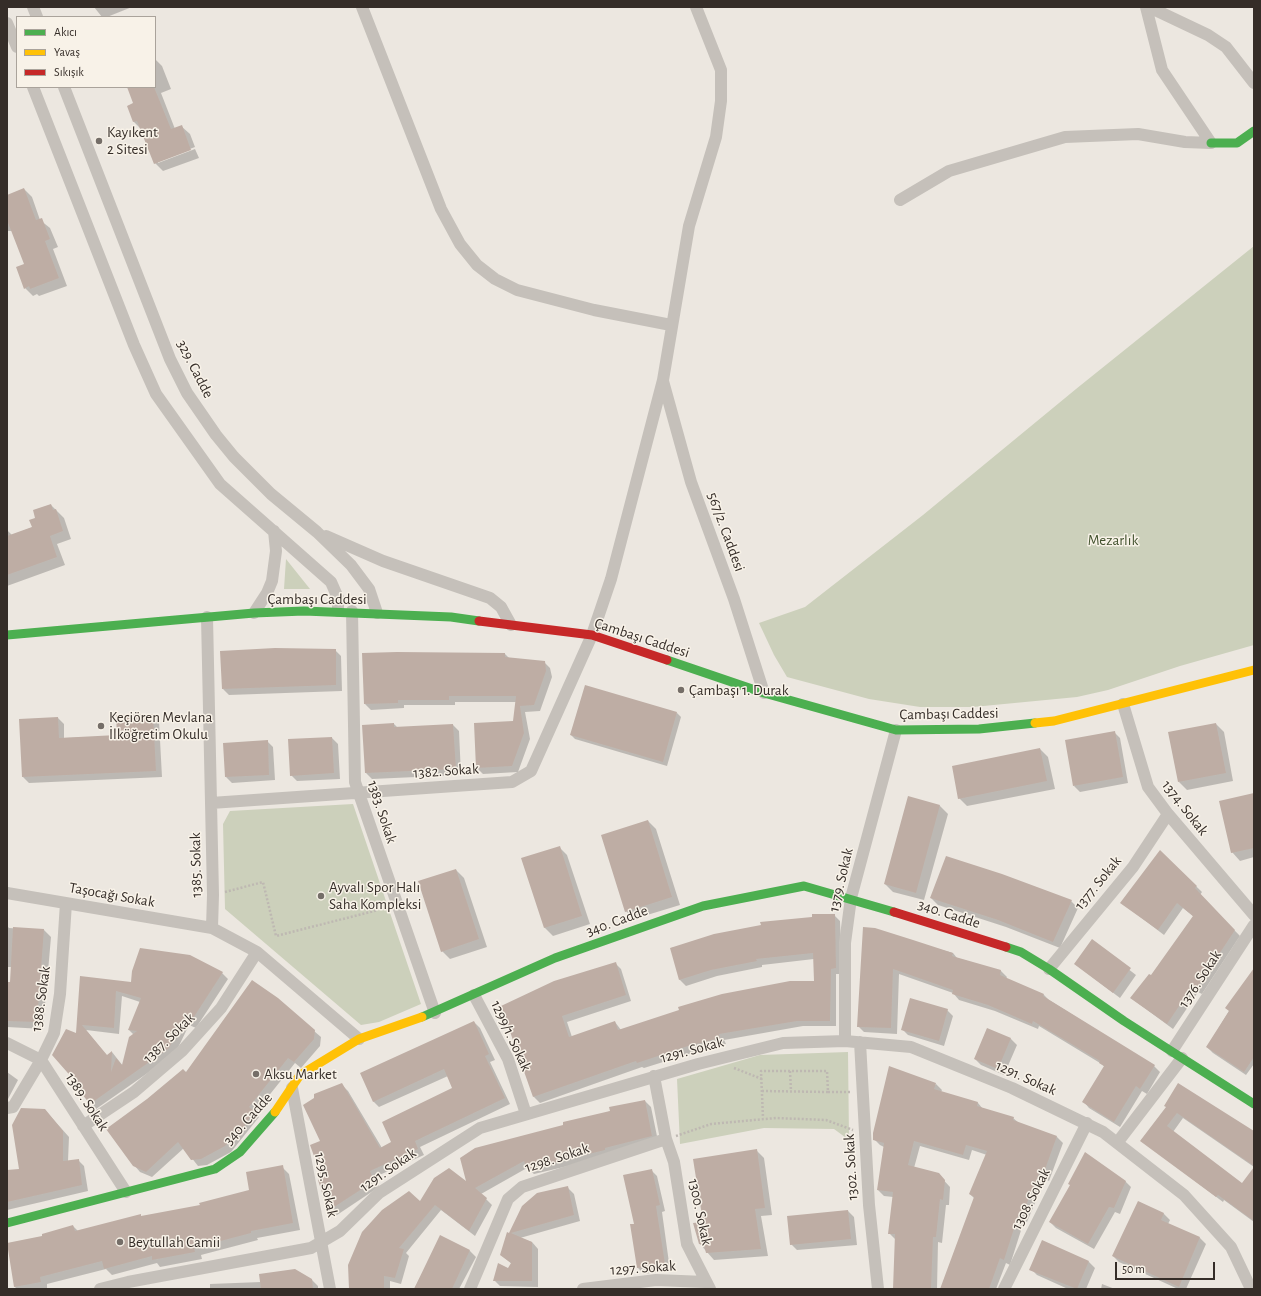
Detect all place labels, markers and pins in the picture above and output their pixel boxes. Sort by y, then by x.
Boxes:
place label: Kayıkent 2 Sitesi [107,123,158,158]
marker: Kayıkent 2 Sitesi [94,136,104,146]
place label: Çambaşı 1. Durak [689,681,789,699]
marker: Çambaşı 1. Durak [676,685,686,695]
place label: Keçiören Mevlana İlköğretim Okulu [109,708,212,743]
marker: Keçiören Mevlana İlköğretim Okulu [96,721,106,731]
place label: Ayvalı Spor Halı Saha Kompleksi [329,878,421,913]
marker: Ayvalı Spor Halı Saha Kompleksi [316,891,326,901]
place label: Aksu Market [264,1065,337,1083]
marker: Aksu Market [251,1069,261,1079]
place label: Beytullah Camii [128,1233,220,1251]
marker: Beytullah Camii [115,1237,125,1247]

